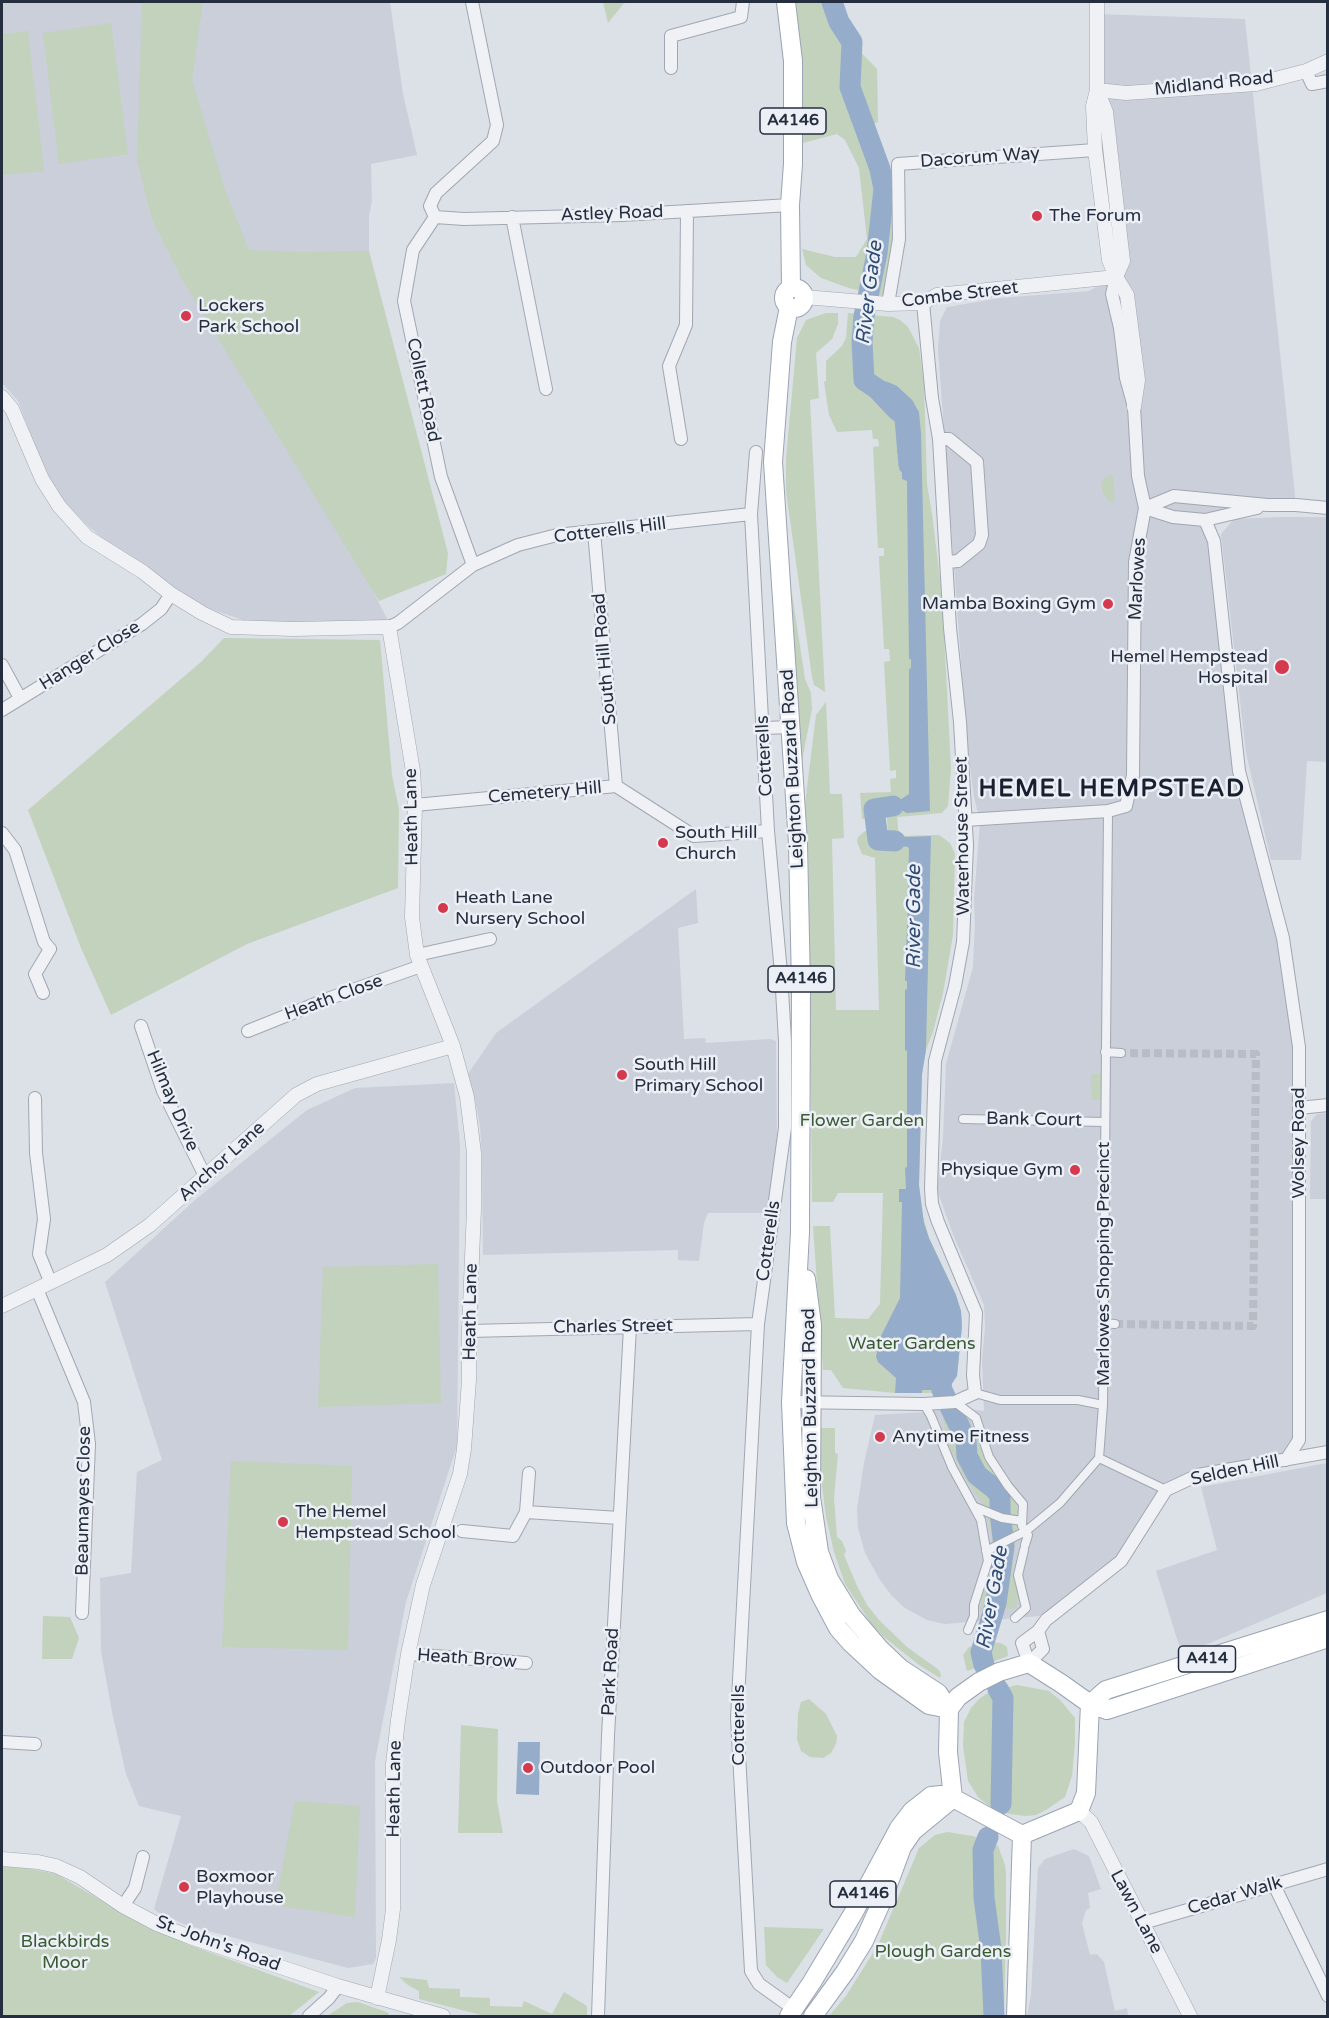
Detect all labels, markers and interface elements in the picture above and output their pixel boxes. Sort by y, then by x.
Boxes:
street label: Midland Road [1153,67,1275,101]
road number: A4146 [760,108,826,134]
street label: Dacorum Way [919,143,1041,173]
street label: Astley Road [560,201,664,227]
place label: The Forum [1049,205,1141,227]
marker: The Forum [1030,209,1044,223]
water label: River Gade [852,240,888,346]
street label: Combe Street [900,277,1020,313]
place label: Lockers Park School [198,295,299,338]
marker: Lockers Park School [179,309,193,323]
street label: Collett Road [401,336,445,444]
street label: Cotterells Hill [553,513,667,549]
street label: Marlowes [1125,537,1151,621]
street label: South Hill Road [588,592,622,726]
place label: Mamba Boxing Gym [922,593,1096,615]
marker: Mamba Boxing Gym [1101,597,1115,611]
street label: Hanger Close [36,616,144,696]
place label: Hemel Hempstead Hospital [1110,646,1268,688]
marker: Hemel Hempstead Hospital [1273,658,1291,676]
street label: Leighton Buzzard Road [777,669,809,869]
street label: Cotterells [752,715,778,797]
street label: Waterhouse Street [951,756,975,916]
street label: Heath Lane [400,768,424,866]
district label: HEMEL HEMPSTEAD [979,776,1245,804]
street label: Cemetery Hill [487,777,603,809]
place label: South Hill Church [675,822,757,864]
marker: South Hill Church [656,836,670,850]
water label: River Gade [903,865,927,969]
place label: Heath Lane Nursery School [455,887,585,930]
marker: Heath Lane Nursery School [436,901,450,915]
road number: A4146 [768,966,834,992]
street label: Heath Close [282,970,386,1026]
street label: Hilmay Drive [141,1047,203,1155]
place label: South Hill Primary School [634,1054,763,1096]
marker: South Hill Primary School [615,1068,629,1082]
street label: Wolsey Road [1288,1087,1310,1199]
street label: Bank Court [986,1108,1082,1132]
park label: Flower Garden [800,1110,924,1132]
street label: Anchor Lane [174,1118,270,1206]
street label: Marlowes Shopping Precinct [1093,1142,1115,1386]
place label: Physique Gym [940,1159,1063,1181]
marker: Physique Gym [1068,1163,1082,1177]
street label: Cotterells [753,1199,785,1283]
street label: Heath Lane [459,1263,483,1361]
street label: Leighton Buzzard Road [798,1308,824,1508]
street label: Charles Street [553,1315,673,1339]
park label: Water Gardens [848,1333,976,1355]
street label: Beaumayes Close [72,1426,96,1576]
place label: Anytime Fitness [892,1426,1029,1448]
marker: Anytime Fitness [873,1430,887,1444]
street label: Selden Hill [1189,1451,1281,1491]
place label: The Hemel Hempstead School [295,1501,456,1544]
marker: The Hemel Hempstead School [276,1515,290,1529]
water label: River Gade [972,1545,1014,1651]
street label: Park Road [598,1627,624,1717]
street label: Heath Brow [416,1645,518,1673]
road number: A414 [1178,1646,1236,1672]
street label: Cotterells [728,1684,750,1766]
street label: Heath Lane [383,1740,407,1838]
place label: Outdoor Pool [540,1757,655,1779]
marker: Outdoor Pool [521,1761,535,1775]
place label: Boxmoor Playhouse [196,1866,284,1908]
street label: Lawn Lane [1105,1866,1167,1958]
street label: Cedar Walk [1185,1872,1285,1920]
marker: Boxmoor Playhouse [177,1880,191,1894]
road number: A4146 [830,1881,896,1907]
street label: St. John's Road [153,1911,283,1977]
park label: Blackbirds Moor [21,1931,109,1974]
park label: Plough Gardens [875,1941,1011,1963]

